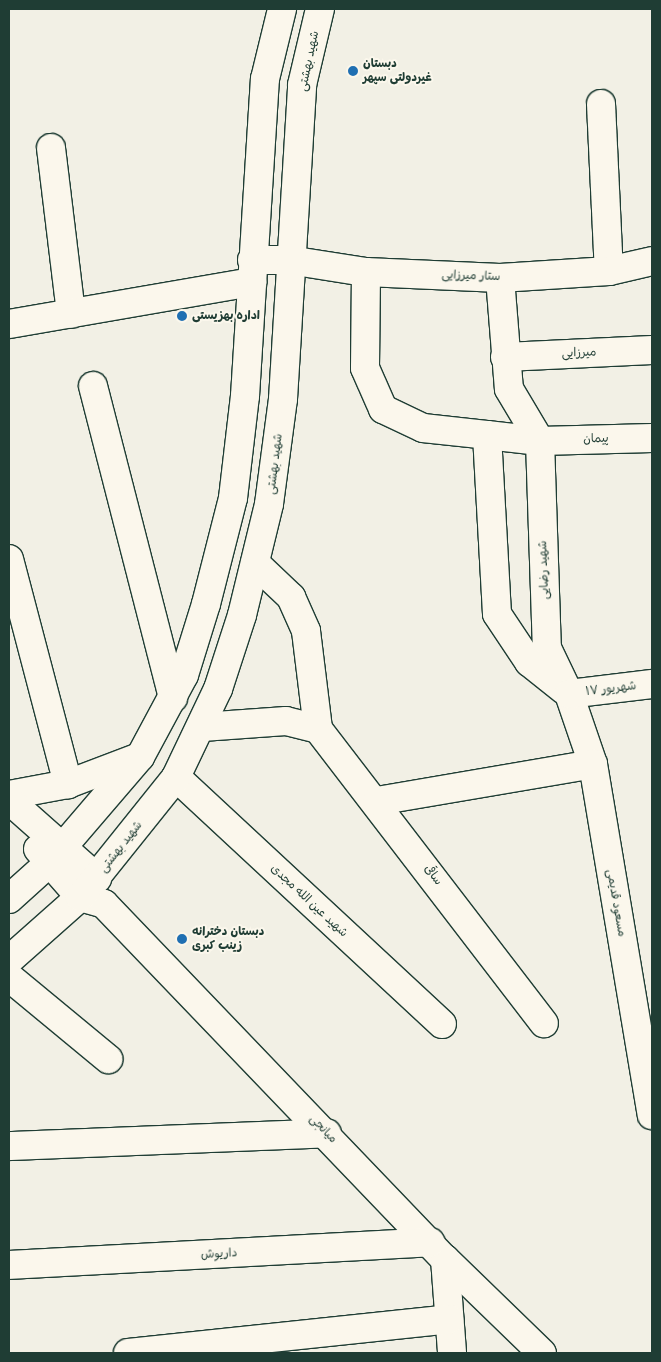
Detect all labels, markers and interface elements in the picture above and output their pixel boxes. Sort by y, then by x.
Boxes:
street label: شهید بهشتی [296,29,322,93]
place label: دبستان غیردولتی سپهر [363,57,432,85]
marker: دبستان غیردولتی سپهر [347,65,359,77]
street label: ستار میرزایی [441,268,501,284]
place label: اداره بهزیستی [192,309,260,323]
marker: اداره بهزیستی [176,310,188,322]
street label: میرزایی [561,345,597,361]
street label: پیمان [583,431,609,447]
street label: شهید بهشتی [264,433,286,495]
street label: شهید رضایی [536,540,552,600]
street label: ۱۷ شهریور [585,679,637,699]
street label: شهید بهشتی [96,818,146,876]
street label: شهید عین الله مجدی [267,862,351,940]
street label: ساقی [421,862,445,888]
street label: مسعود قدیمی [603,868,629,938]
place label: دبستان دخترانه زینب کبری [192,925,264,953]
marker: دبستان دخترانه زینب کبری [176,933,188,945]
street label: میانجی [306,1112,340,1146]
street label: داریوش [200,1246,238,1262]

